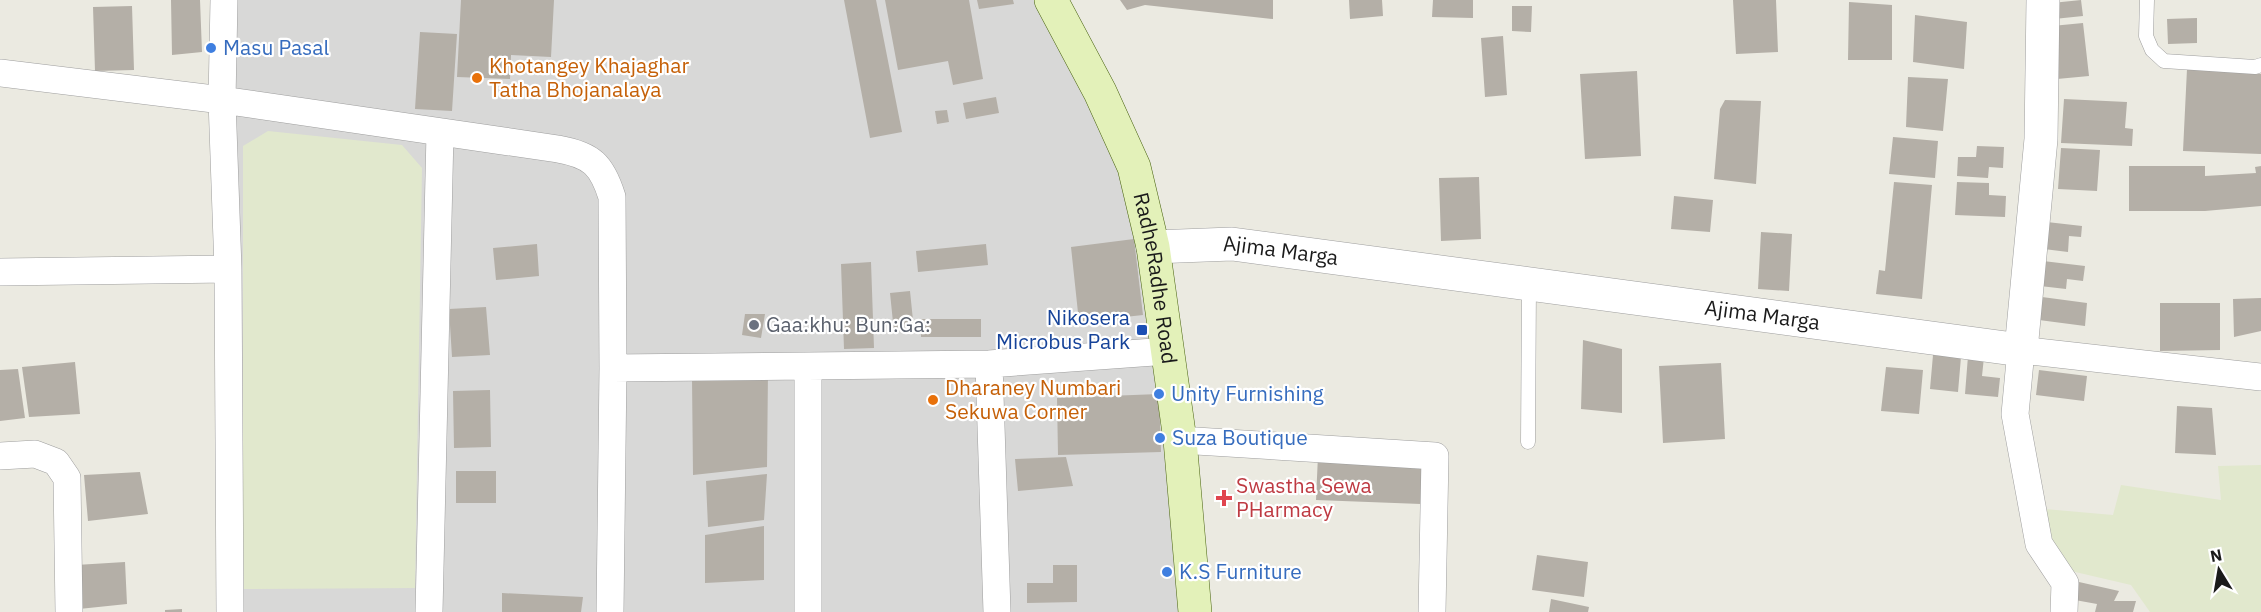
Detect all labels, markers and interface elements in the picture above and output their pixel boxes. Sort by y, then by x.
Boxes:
place label: Masu Pasal [223,33,330,61]
marker: Masu Pasal [204,41,218,55]
place label: Khotangey Khajaghar Tatha Bhojanalaya [489,51,689,103]
marker: Khotangey Khajaghar Tatha Bhojanalaya [470,71,484,85]
street label: RadheRadhe Road [1128,189,1184,366]
street label: Ajima Marga [1222,229,1340,271]
street label: Ajima Marga [1703,293,1822,336]
place label: Nikosera Microbus Park [996,303,1130,355]
place label: Gaa:khu: Bun:Ga: [766,310,931,338]
marker: Gaa:khu: Bun:Ga: [747,318,761,332]
marker: Nikosera Microbus Park [1135,323,1149,337]
place label: Dharaney Numbari Sekuwa Corner [945,373,1121,425]
place label: Unity Furnishing [1171,379,1324,407]
marker: Unity Furnishing [1152,387,1166,401]
marker: Dharaney Numbari Sekuwa Corner [926,393,940,407]
place label: Suza Boutique [1172,423,1308,451]
marker: Suza Boutique [1153,431,1167,445]
place label: Swastha Sewa PHarmacy [1236,471,1372,523]
marker: Swastha Sewa PHarmacy [1217,491,1231,505]
north arrow [2189,540,2249,600]
text: N [2209,544,2224,566]
place label: K.S Furniture [1179,557,1302,585]
marker: K.S Furniture [1160,565,1174,579]

